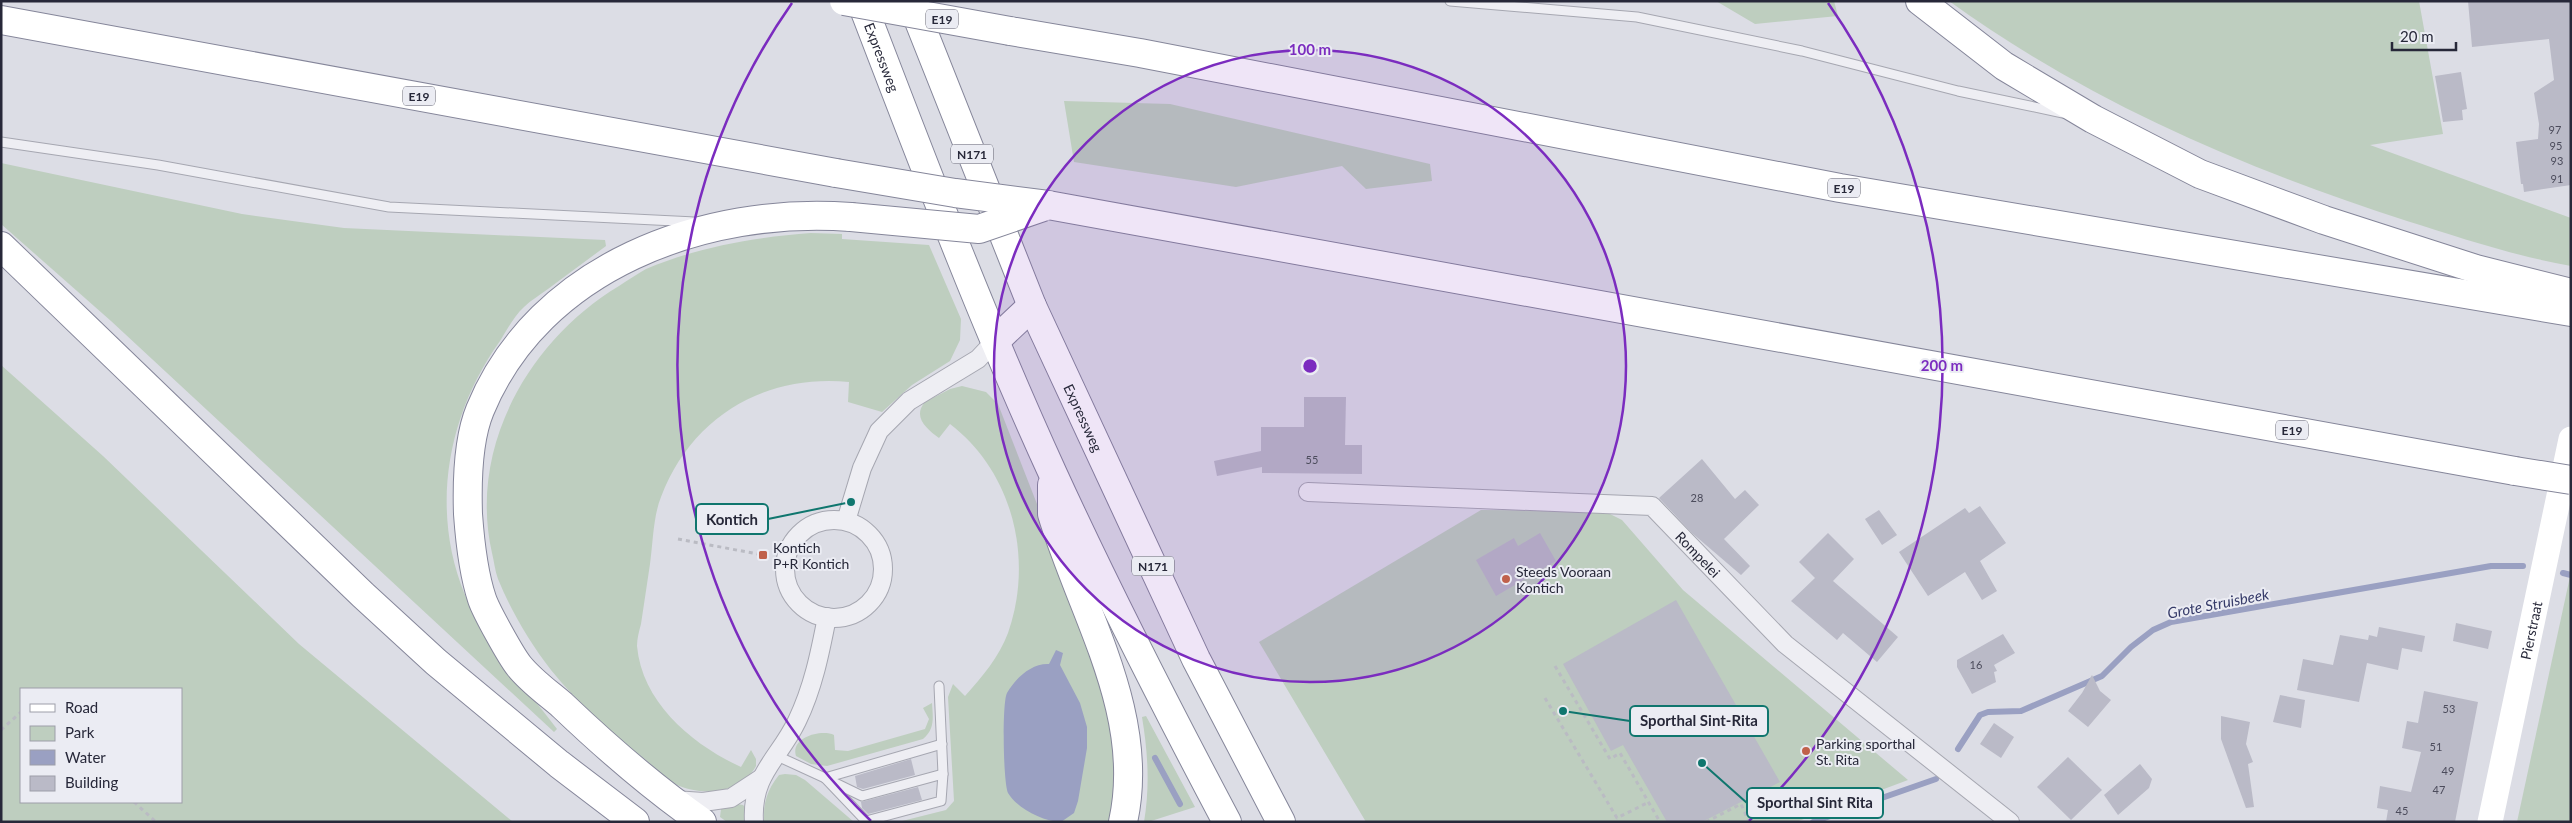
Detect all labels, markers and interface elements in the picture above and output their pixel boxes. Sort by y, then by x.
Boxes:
road number: E19 [926,10,958,28]
street label: Expressweg [862,20,903,94]
scale bar [2392,20,2456,52]
text: 20 m [2400,27,2434,45]
text: 100 m [1289,40,1331,58]
road number: E19 [403,86,435,105]
house number: 97 [2549,123,2561,136]
house number: 95 [2550,139,2562,152]
road number: N171 [951,144,993,164]
house number: 93 [2551,154,2563,167]
house number: 91 [2551,172,2563,185]
road number: E19 [1828,178,1860,198]
text: 200 m [1921,356,1963,374]
centre of rings [1301,357,1319,375]
street label: Expressweg [1061,381,1107,454]
road number: E19 [2276,420,2308,440]
house number: 55 [1306,453,1318,466]
house number: 28 [1691,491,1703,504]
callout: Kontich [696,504,768,534]
text: Kontich [706,510,758,528]
street label: Rompelei [1672,528,1724,581]
place label: Kontich P+R Kontich [773,539,849,572]
marker: Kontich P+R Kontich [757,549,769,561]
road number: N171 [1132,556,1174,576]
place label: Steeds Vooraan Kontich [1516,563,1611,596]
marker: Steeds Vooraan Kontich [1500,573,1512,585]
water label: Grote Struisbeek [2166,584,2271,622]
street label: Pierstraat [2516,600,2545,661]
house number: 16 [1970,658,1982,671]
legend [20,688,182,803]
text: Road [65,698,98,716]
house number: 53 [2443,702,2455,715]
callout: Sporthal Sint-Rita [1630,706,1768,736]
text: Sporthal Sint-Rita [1640,711,1758,729]
text: Park [65,723,95,741]
place label: Parking sporthal St. Rita [1816,735,1915,768]
house number: 51 [2430,740,2442,753]
marker: Parking sporthal St. Rita [1800,745,1812,757]
text: Water [65,748,106,766]
house number: 49 [2442,764,2454,777]
text: Building [65,773,118,791]
house number: 47 [2433,783,2445,796]
callout: Sporthal Sint Rita [1747,788,1883,818]
text: Sporthal Sint Rita [1757,793,1873,811]
house number: 45 [2396,804,2408,817]

